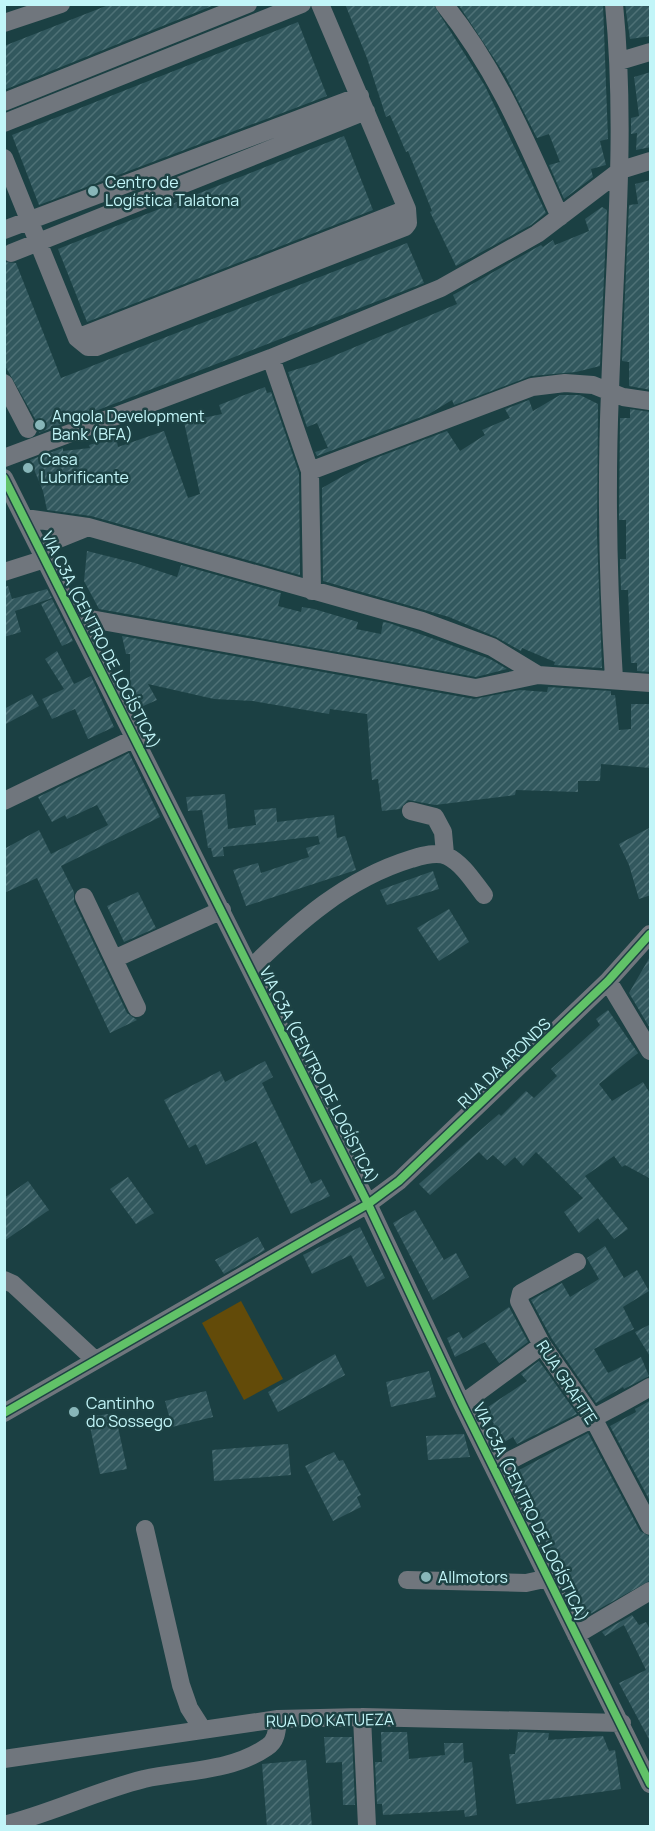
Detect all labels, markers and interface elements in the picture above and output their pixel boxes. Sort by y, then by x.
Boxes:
place label: Centro de Logística Talatona [105,171,239,211]
marker: Centro de Logística Talatona [86,184,100,198]
place label: Angola Development Bank (BFA) [52,405,205,445]
marker: Angola Development Bank (BFA) [33,418,47,432]
place label: Casa Lubrificante [40,448,129,488]
marker: Casa Lubrificante [21,461,35,475]
street label: VIA C3A (CENTRO DE LOGÍSTICA) [36,528,166,752]
street label: VIA C3A (CENTRO DE LOGÍSTICA) [254,963,384,1187]
street label: RUA DA ARONDS [453,1013,555,1113]
street label: RUA GRAFITE [532,1336,602,1428]
place label: Cantinho do Sossego [86,1392,172,1432]
street label: VIA C3A (CENTRO DE LOGÍSTICA) [468,1399,594,1625]
marker: Cantinho do Sossego [67,1405,81,1419]
place label: Allmotors [438,1566,508,1588]
marker: Allmotors [419,1570,433,1584]
street label: RUA DO KATUEZA [266,1708,394,1732]

